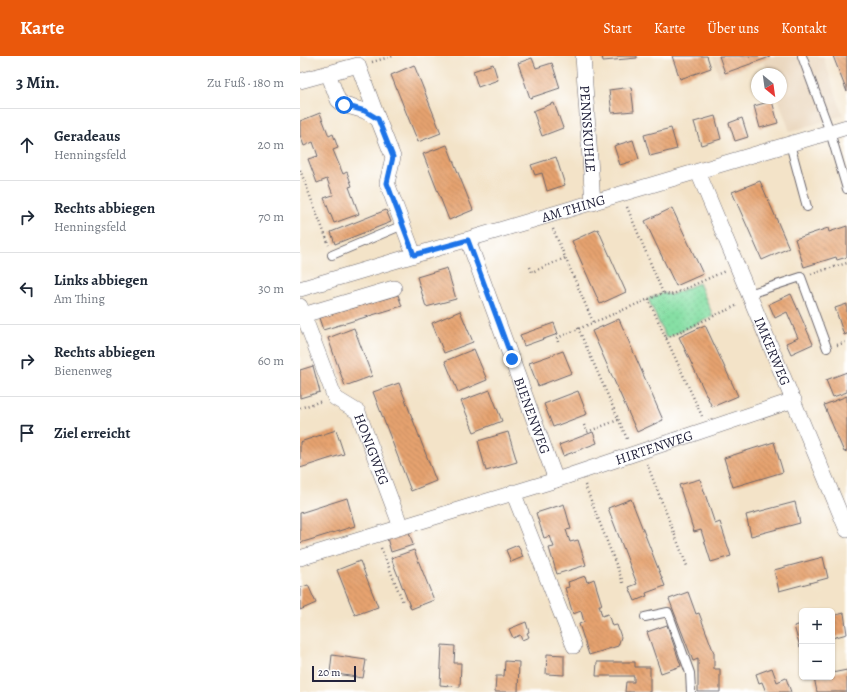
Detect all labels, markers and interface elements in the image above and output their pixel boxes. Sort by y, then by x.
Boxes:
text: Karte [20,15,64,41]
text: Start [603,19,632,38]
text: Karte [654,19,685,38]
text: Über uns [707,19,759,38]
text: Kontakt [781,19,827,38]
north arrow [751,68,787,104]
text: 3 Min. [16,71,60,94]
text: Zu Fuß · 180 m [207,74,284,91]
street label: PENNSKUHLE [575,85,600,173]
route start [335,96,353,114]
text: Geradeaus [54,126,120,146]
icon: ahead [16,134,38,156]
text: 20 m [258,136,284,153]
text: Henningsfeld [54,146,126,163]
street label: AM THING [538,190,608,227]
text: Rechts abbiegen [54,198,155,218]
icon: right [16,206,38,228]
text: 70 m [258,208,284,225]
text: Henningsfeld [54,218,126,235]
text: Links abbiegen [54,270,148,290]
icon: left [16,278,38,300]
text: 30 m [258,280,284,297]
text: Am Thing [54,290,105,307]
street label: IMKERWEG [749,314,795,388]
text: Rechts abbiegen [54,342,155,362]
icon: right [16,350,38,372]
route end [503,350,521,368]
text: 60 m [258,352,284,369]
text: Bienenweg [54,362,112,379]
street label: BIENENWEG [509,375,555,457]
street label: HONIGWEG [349,411,393,488]
icon: arrive [16,422,38,444]
text: Ziel erreicht [54,423,130,443]
street label: HIRTENWEG [613,426,695,469]
map controls [799,608,835,680]
button: + [799,608,835,644]
button: − [799,644,835,680]
scale bar [312,664,356,683]
text: 20 m [318,665,340,680]

